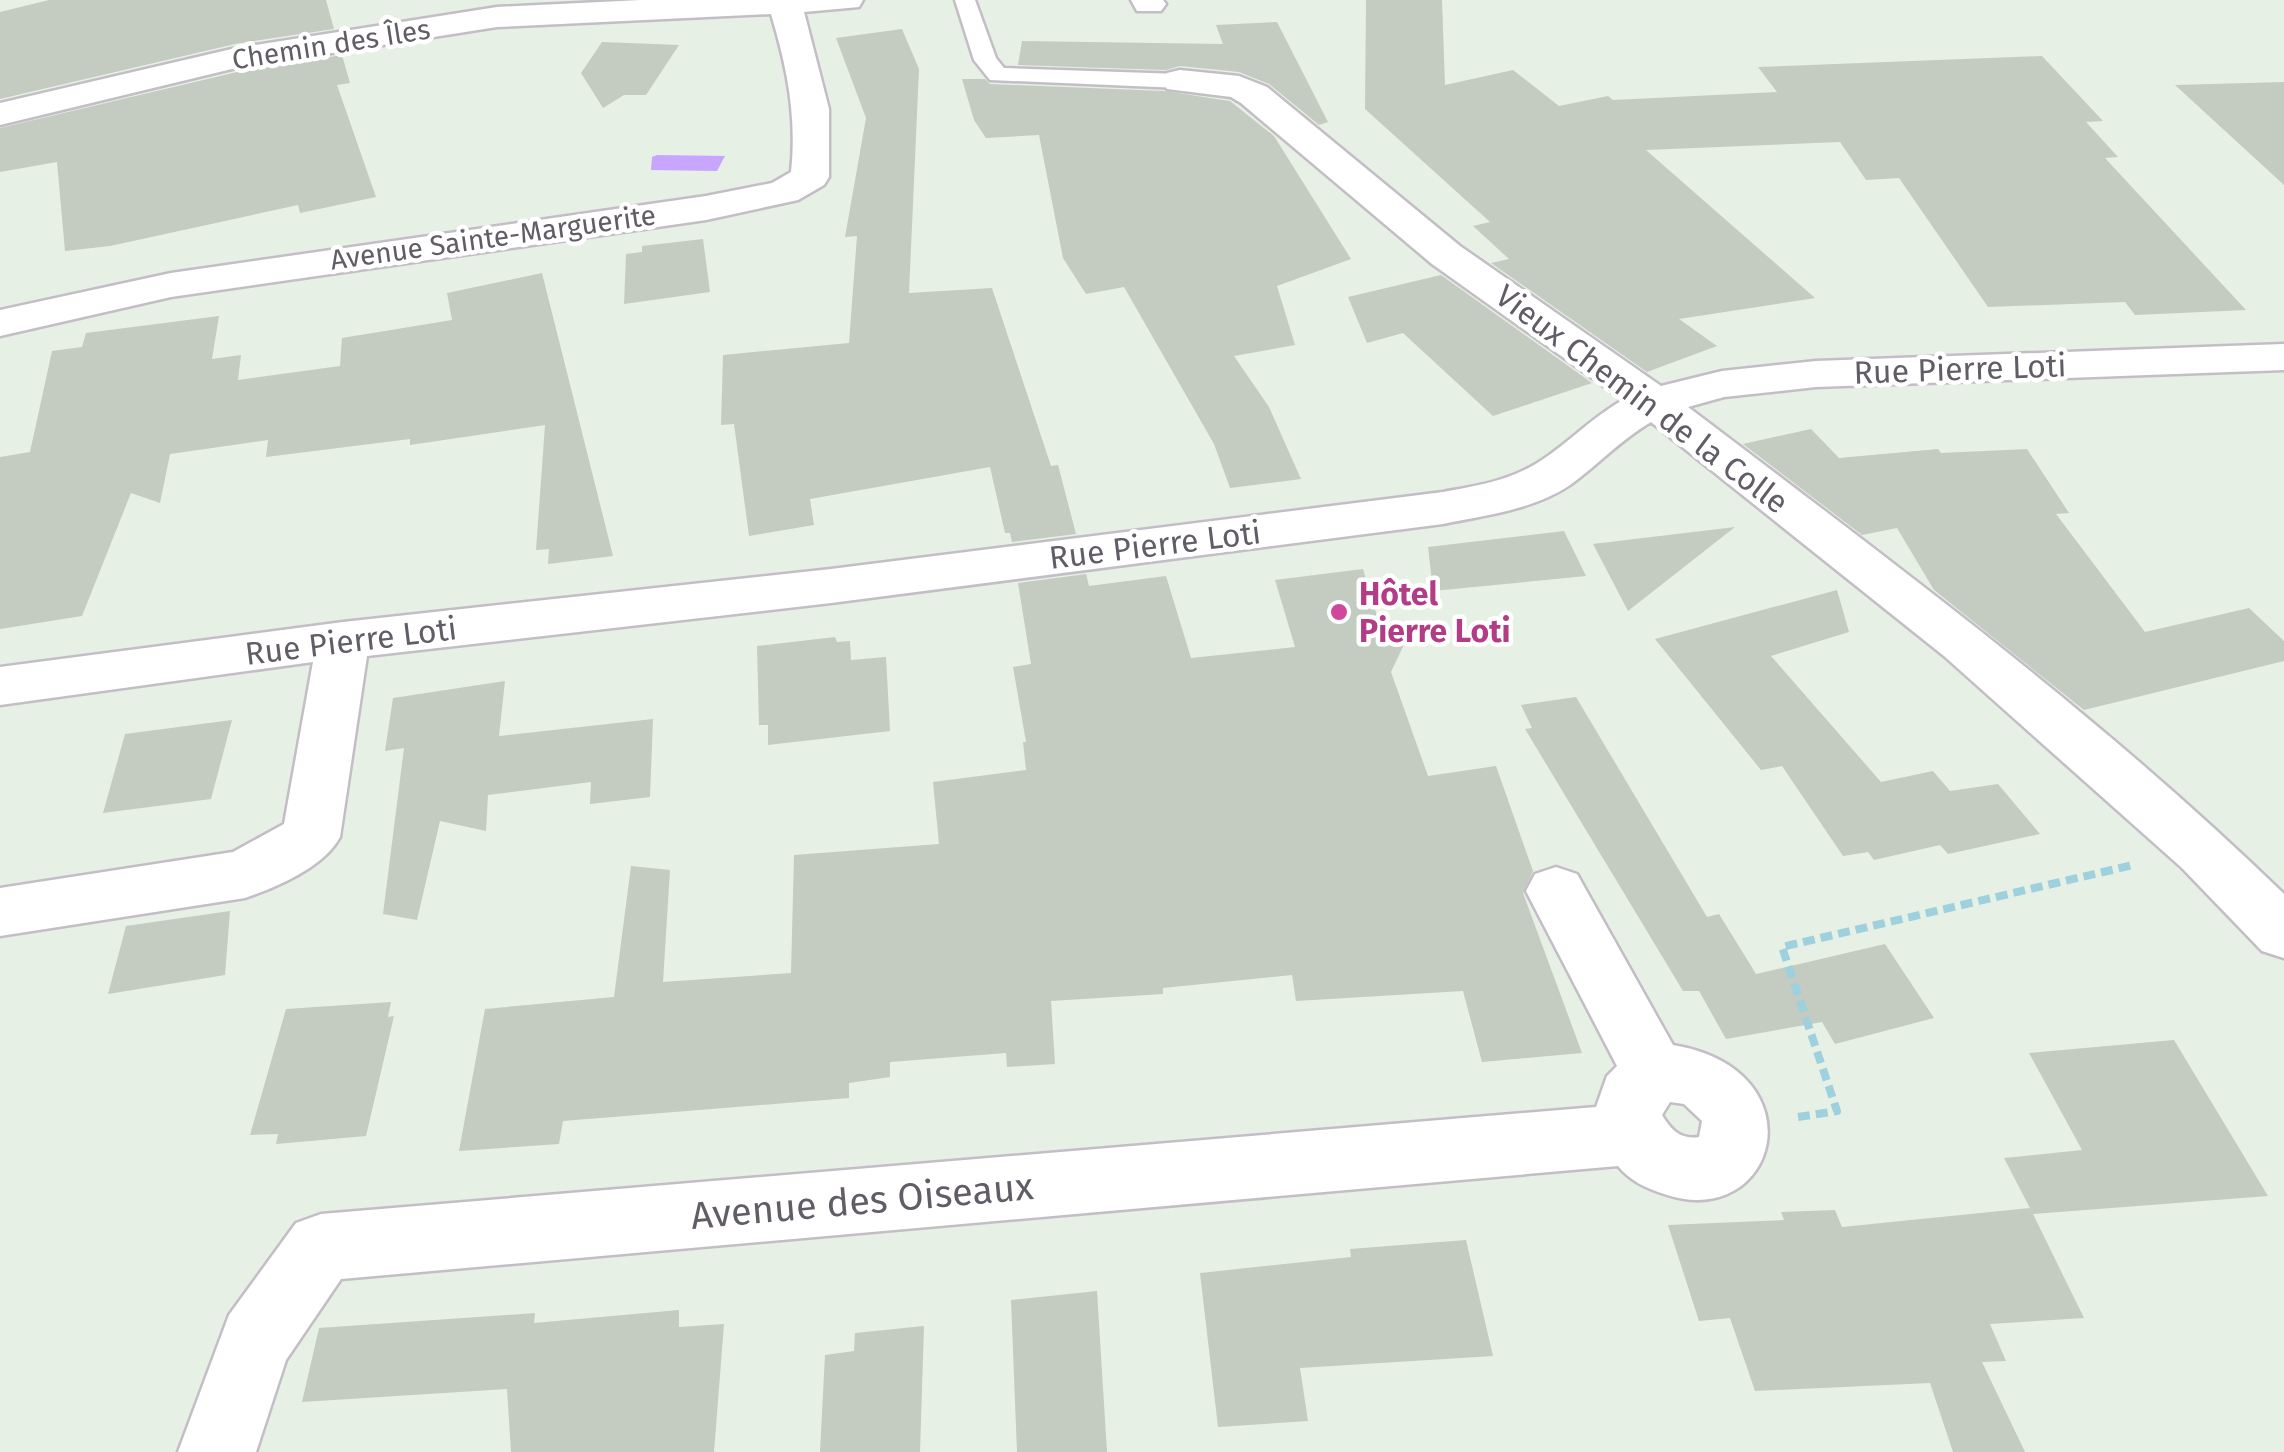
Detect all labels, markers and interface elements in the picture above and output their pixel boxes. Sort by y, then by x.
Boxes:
street label: Chemin des Îles [230,13,432,76]
street label: Avenue Sainte-Marguerite [328,198,658,277]
street label: Vieux Chemin de la Colle [1488,277,1796,521]
street label: Rue Pierre Loti [1853,346,2067,392]
street label: Rue Pierre Loti [1047,513,1263,577]
place label: Hôtel Pierre Loti [1359,575,1511,650]
marker: Hôtel Pierre Loti [1328,601,1350,623]
street label: Rue Pierre Loti [243,609,459,673]
street label: Avenue des Oiseaux [689,1163,1036,1239]

